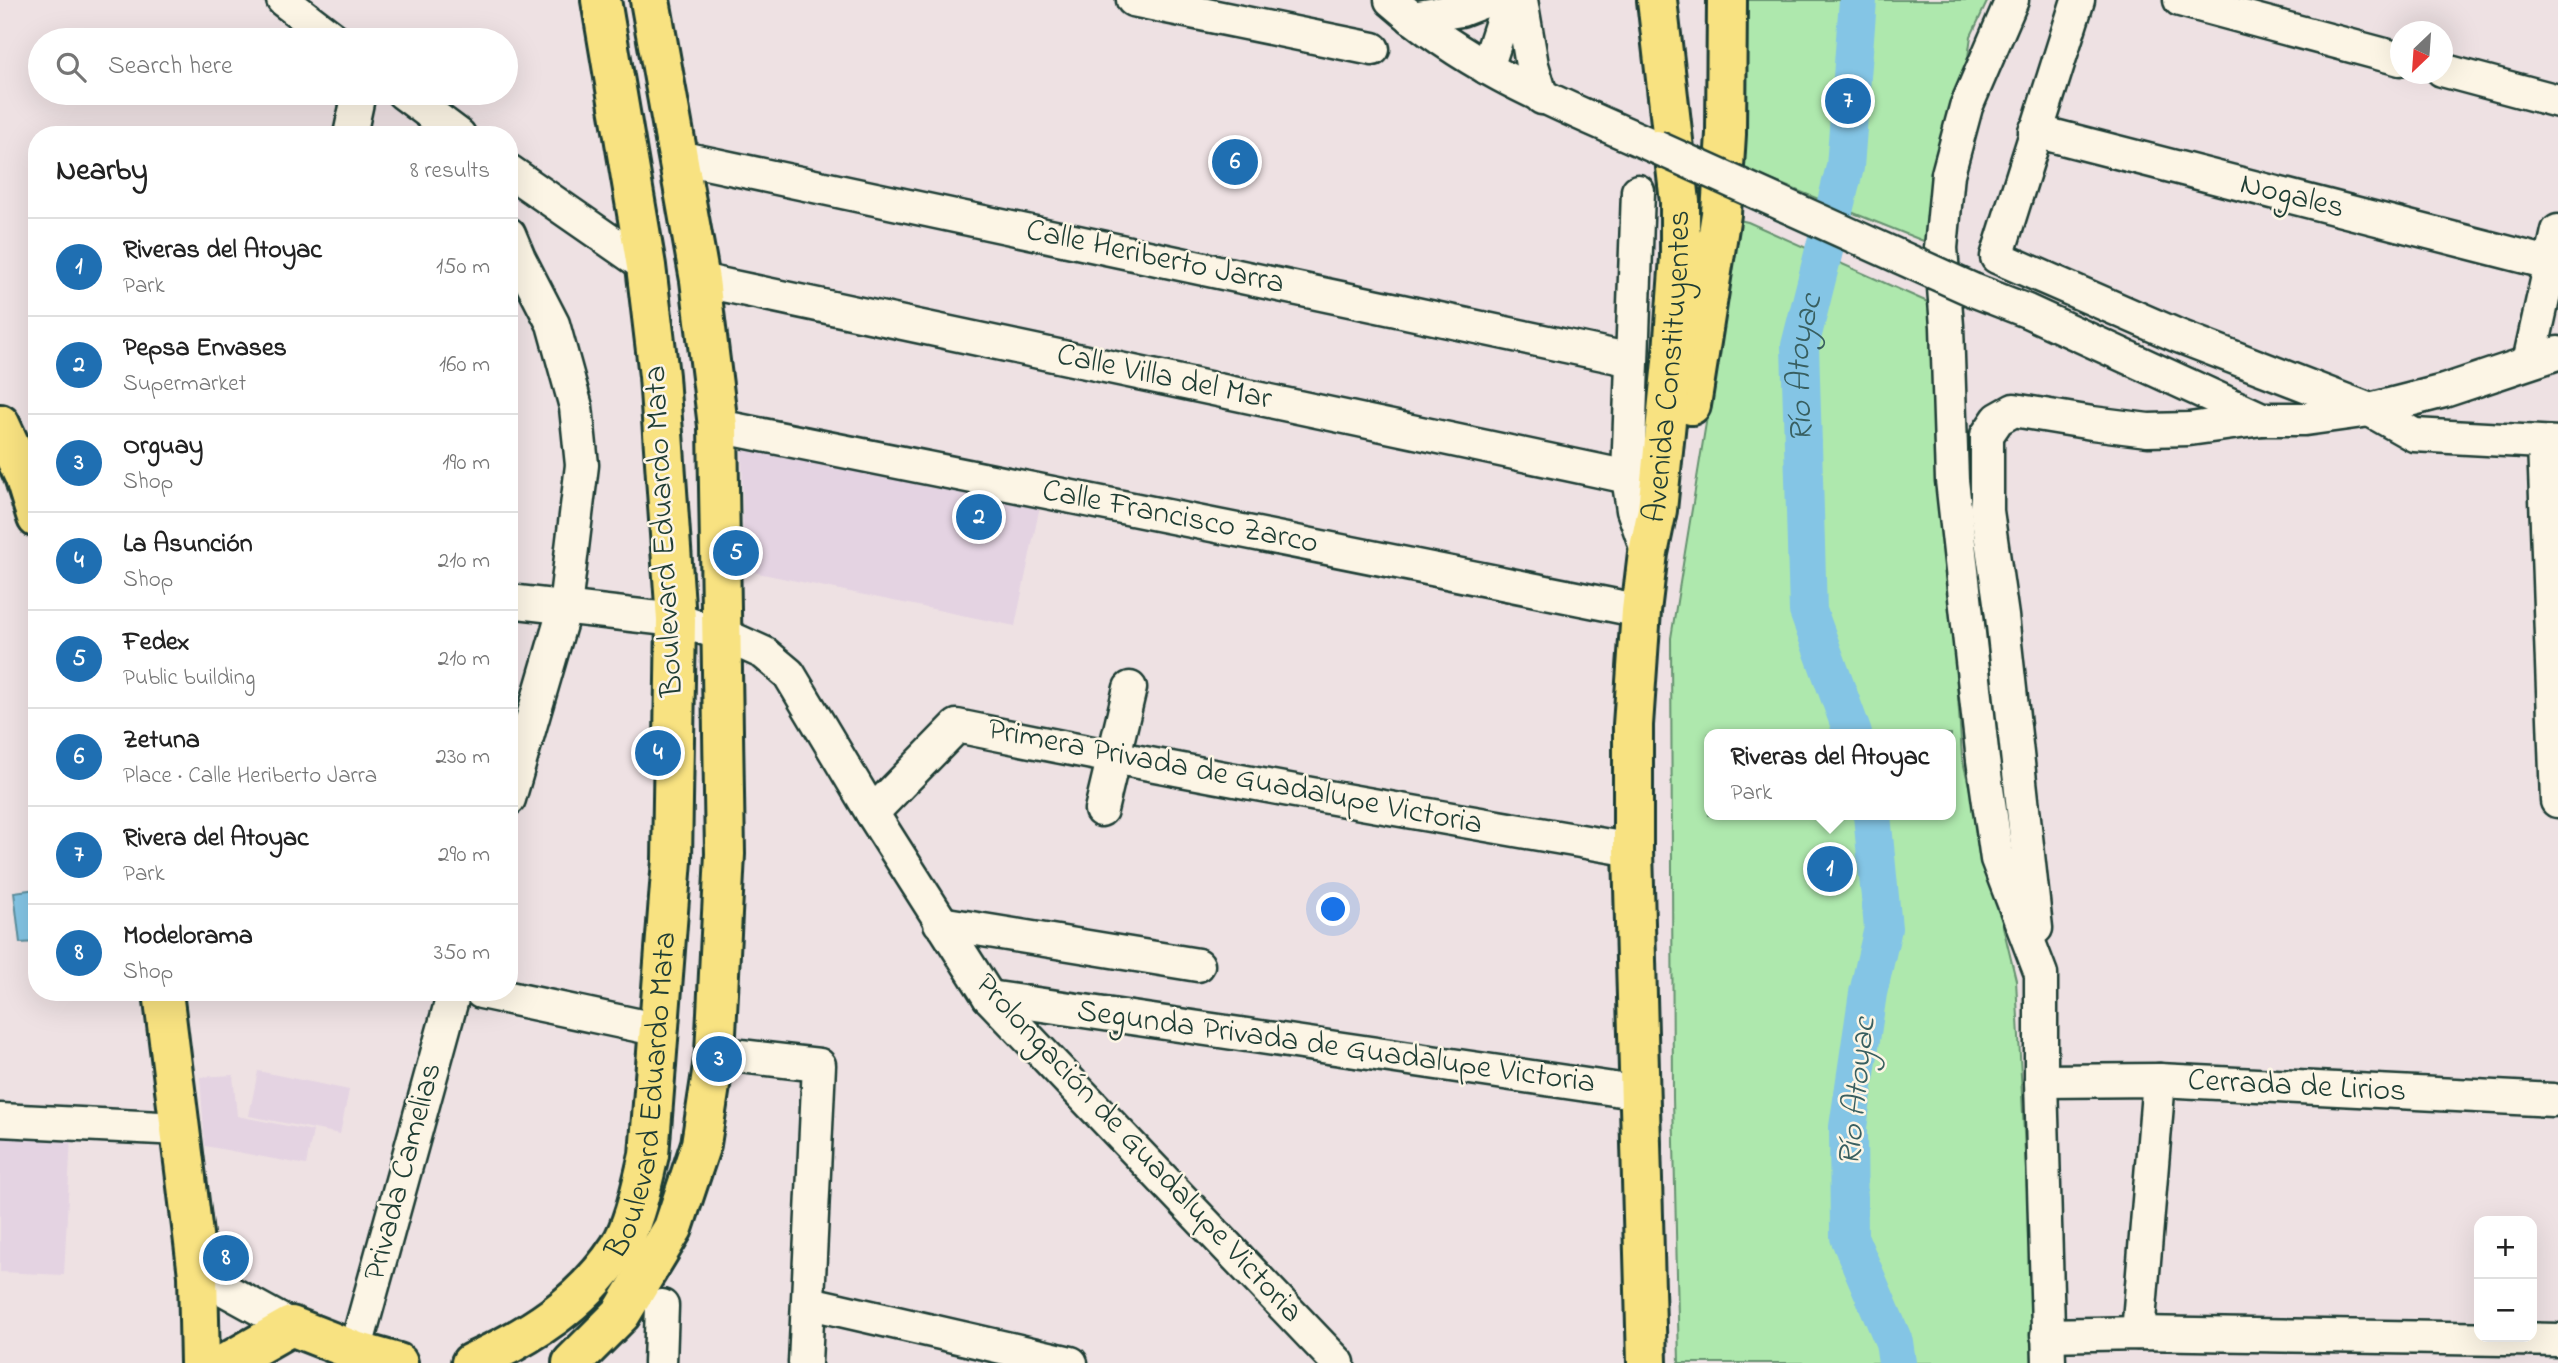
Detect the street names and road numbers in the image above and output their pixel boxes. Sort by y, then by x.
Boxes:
street label: Nogales [2235,161,2349,233]
street label: Calle Heriberto Jarra [1021,208,1289,308]
street label: Avenida Constituyentes [1631,210,1704,527]
street label: Calle Villa del Mar [1052,332,1276,424]
street label: Boulevard Eduardo Mata [633,364,697,699]
street label: Calle Francisco Zarco [1038,468,1322,568]
street label: Primera Privada de Guadalupe Victoria [984,707,1486,849]
street label: Boulevard Eduardo Mata [593,930,690,1270]
street label: Prolongación de Guadalupe Victoria [963,963,1313,1335]
street label: Segunda Privada de Guadalupe Victoria [1074,988,1598,1108]
street label: Privada Camelias [352,1058,456,1286]
street label: Cerrada de Lirios [2187,1058,2407,1116]

